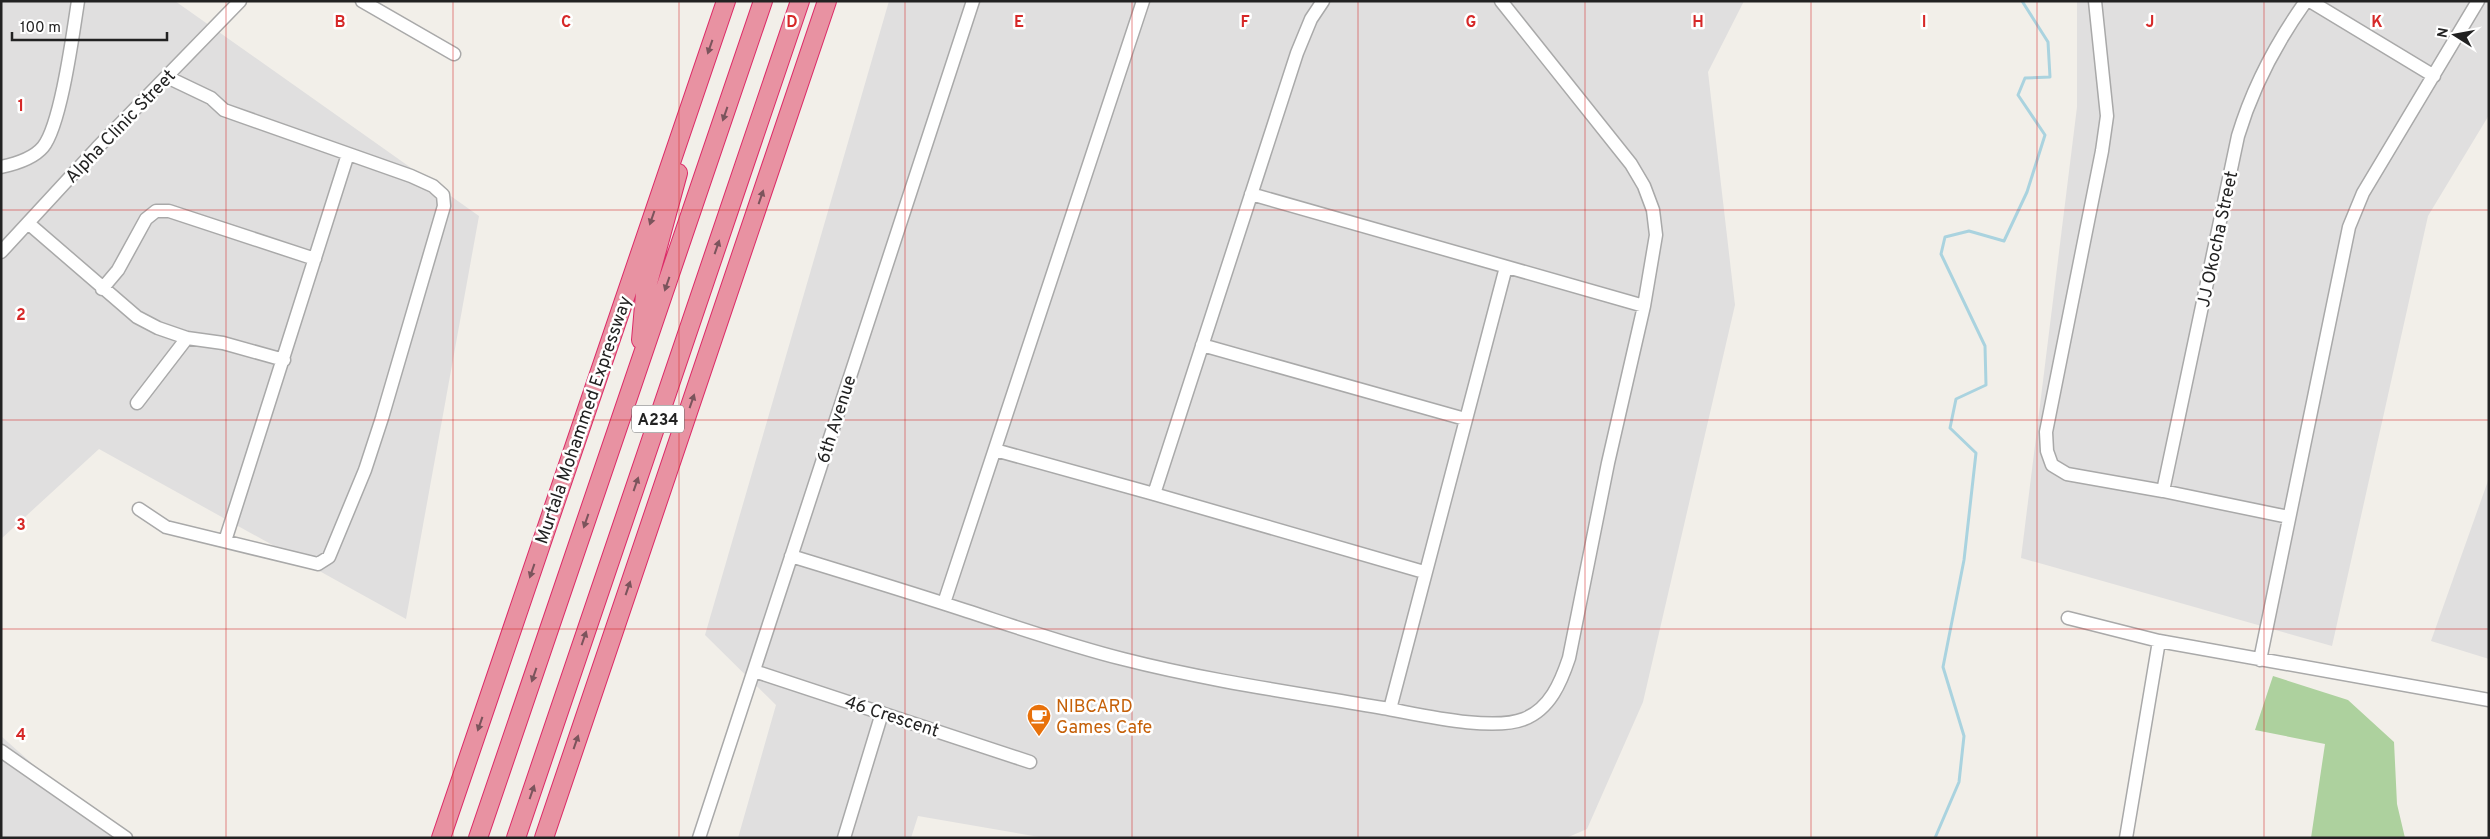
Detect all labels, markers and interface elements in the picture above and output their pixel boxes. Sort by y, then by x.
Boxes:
scale bar [12,10,168,42]
north arrow [2430,10,2480,60]
text: B [334,13,346,33]
text: C [561,13,571,33]
text: D [786,13,798,33]
text: E [1014,13,1024,33]
text: F [1240,13,1250,33]
text: G [1466,13,1476,33]
text: H [1692,13,1704,33]
text: I [1922,13,1926,33]
text: J [2146,13,2154,33]
text: K [2371,13,2383,33]
text: 100 m [20,19,61,38]
text: N [2434,26,2453,39]
one-way arrow [706,40,713,55]
street label: Alpha Clinic Street [61,65,181,189]
text: 1 [18,97,24,117]
one-way arrow [720,106,728,121]
street label: JJ Okocha Street [2193,169,2244,310]
one-way arrow [758,190,765,205]
one-way arrow [648,211,656,226]
one-way arrow [713,239,721,254]
one-way arrow [663,277,670,292]
street label: Murtala Mohammed Expressway [531,293,638,548]
text: 2 [16,306,26,326]
street label: 6th Avenue [812,373,862,466]
one-way arrow [688,393,696,408]
road number: A234 [632,406,684,432]
one-way arrow [633,476,641,491]
one-way arrow [582,514,590,529]
text: 3 [16,516,26,536]
one-way arrow [528,563,535,578]
one-way arrow [625,580,633,595]
one-way arrow [581,630,588,645]
one-way arrow [530,667,537,682]
street label: 46 Crescent [841,691,942,743]
place label: NIBCARD Games Cafe [1056,696,1152,740]
cafe icon: NIBCARD Games Cafe [1026,703,1052,737]
one-way arrow [476,717,483,732]
text: 4 [16,726,26,746]
one-way arrow [572,734,580,749]
one-way arrow [529,784,536,799]

